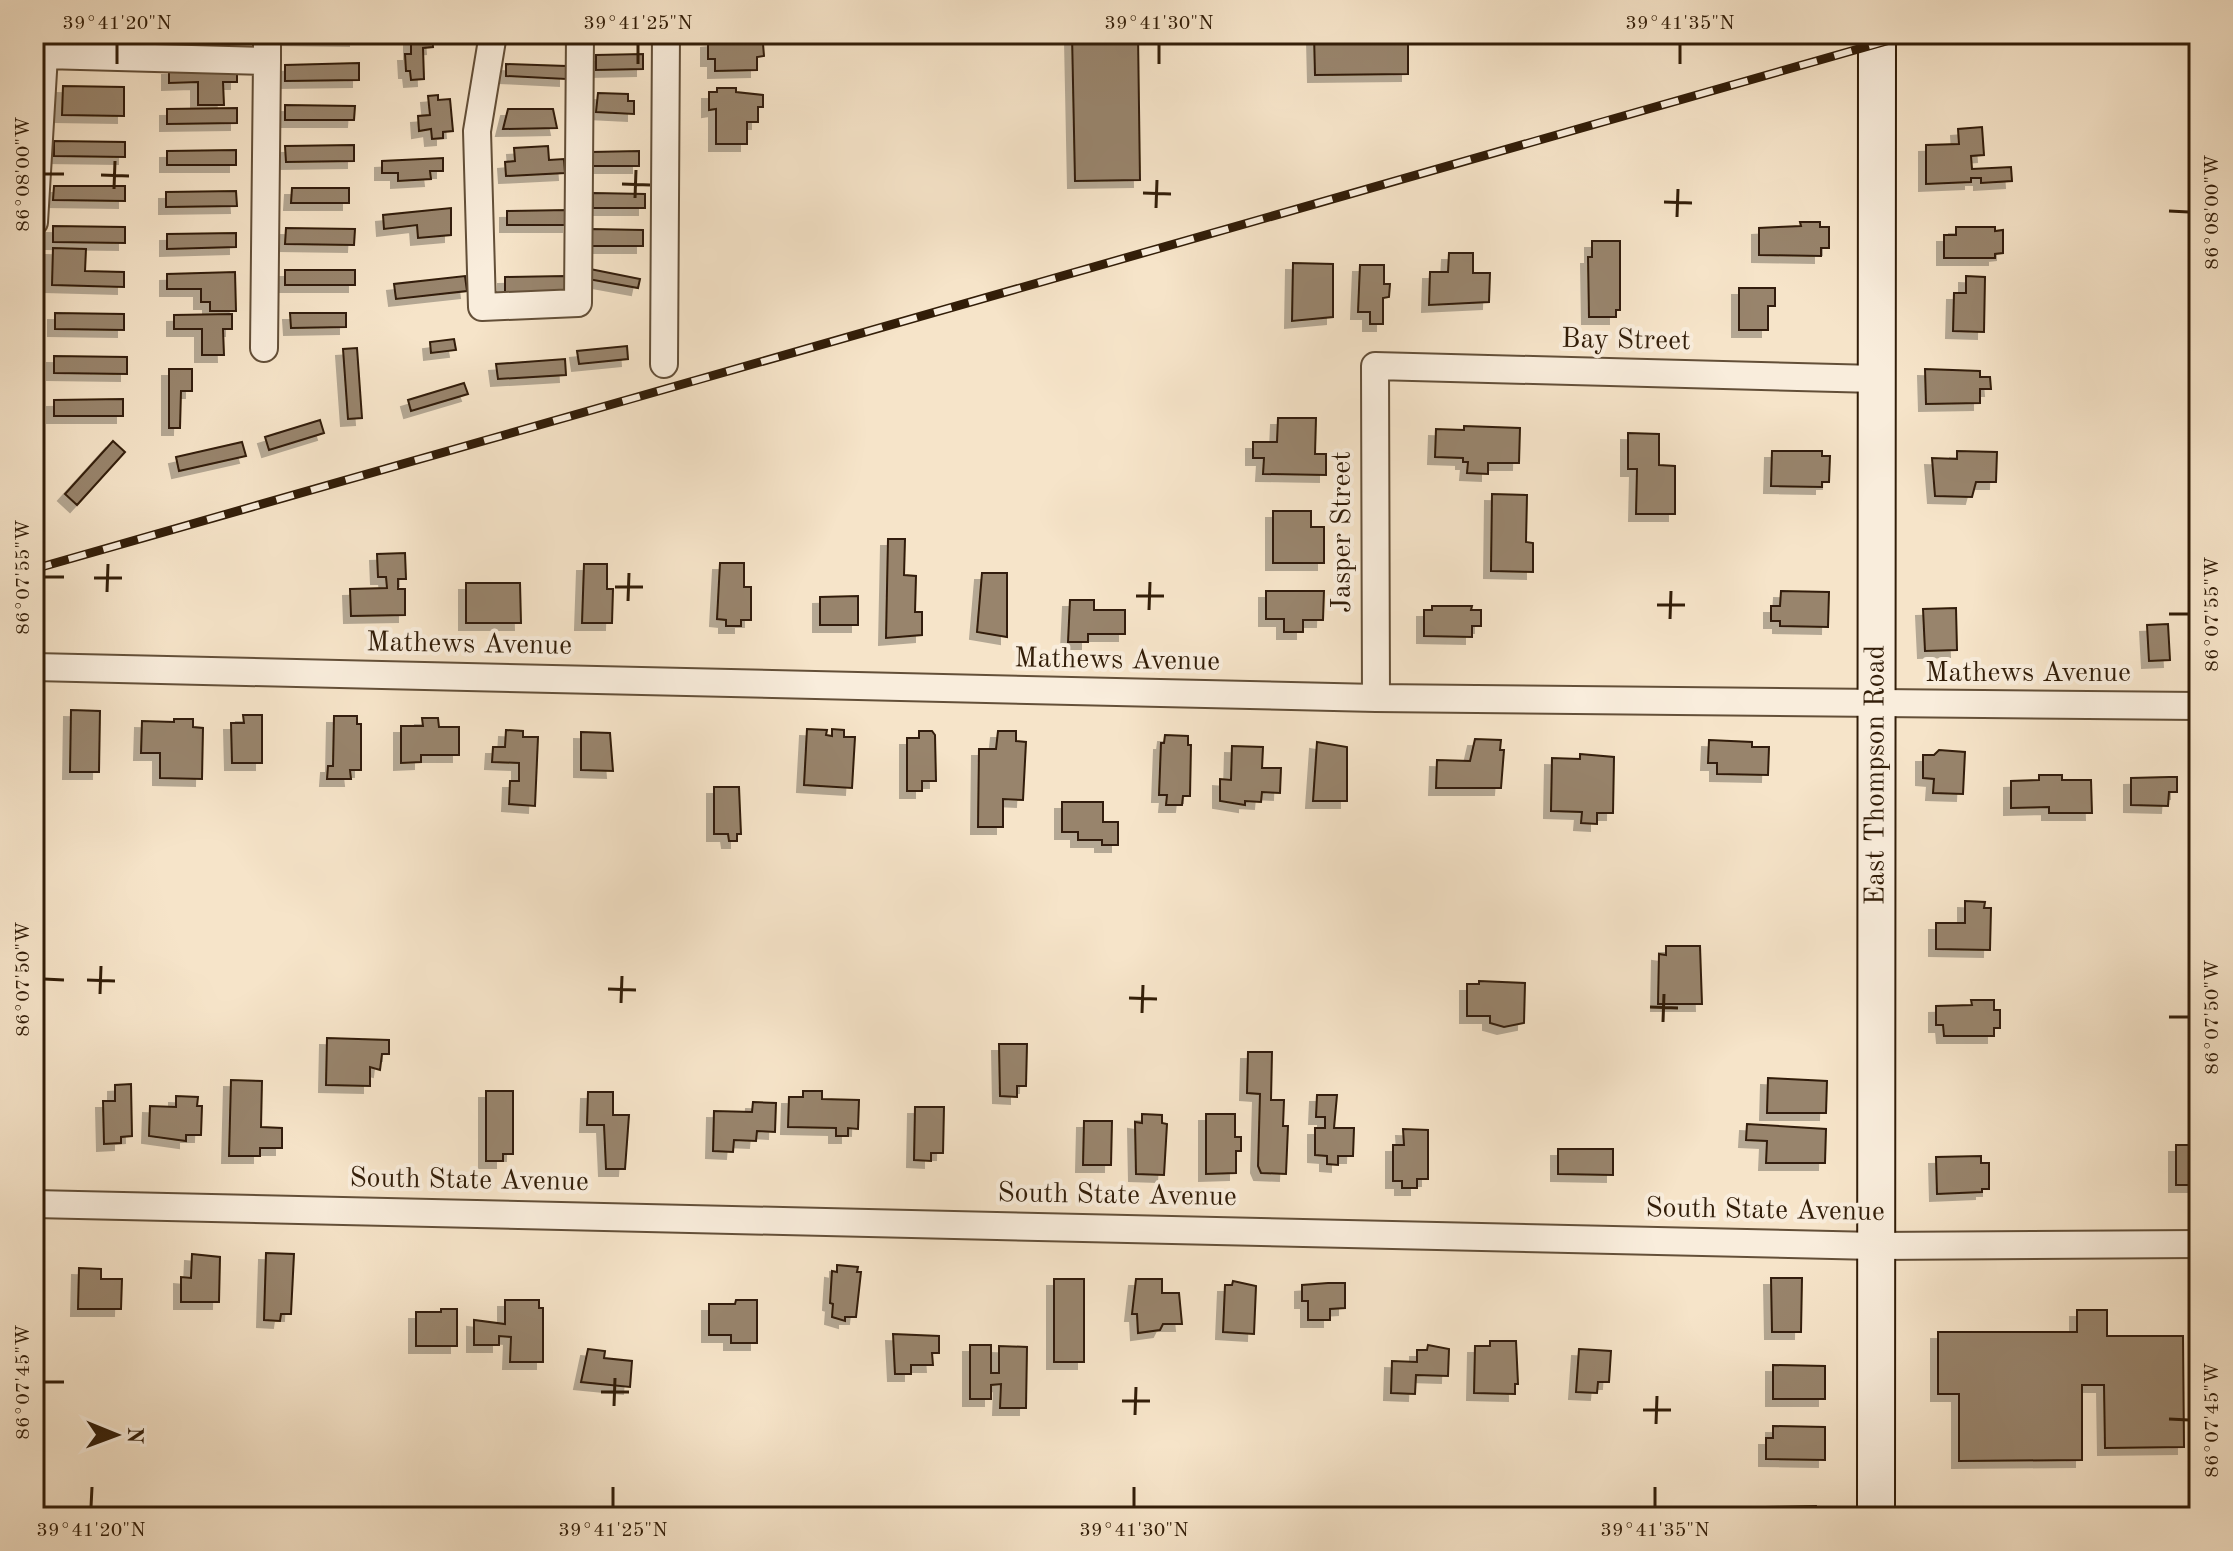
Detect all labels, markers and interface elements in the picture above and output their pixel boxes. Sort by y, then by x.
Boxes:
text: 39°41'20"N [62,14,172,34]
text: 39°41'25"N [583,14,693,34]
text: 39°41'30"N [1104,14,1214,34]
text: 39°41'35"N [1625,14,1735,34]
text: 86°08'00"W [14,116,34,232]
text: 86°08'00"W [2203,154,2223,270]
street label: Bay Street [1561,326,1691,356]
street label: Jasper Street [1329,451,1357,613]
text: 86°07'55"W [14,519,34,635]
text: 86°07'55"W [2203,556,2223,672]
street label: Mathews Avenue [366,629,572,661]
street label: Mathews Avenue [1014,645,1220,677]
street label: East Thompson Road [1862,645,1891,905]
street label: Mathews Avenue [1925,660,2131,688]
text: 86°07'50"W [14,921,34,1037]
text: 86°07'50"W [2203,959,2223,1075]
street label: South State Avenue [349,1165,589,1197]
street label: South State Avenue [997,1180,1237,1212]
street label: South State Avenue [1645,1195,1885,1227]
text: 86°07'45"W [14,1324,34,1440]
text: 86°07'45"W [2203,1362,2223,1478]
north arrow [76,1395,156,1475]
text: N [123,1427,145,1444]
text: 39°41'20"N [36,1521,146,1541]
text: 39°41'25"N [558,1521,668,1541]
text: 39°41'30"N [1079,1521,1189,1541]
text: 39°41'35"N [1600,1521,1710,1541]

